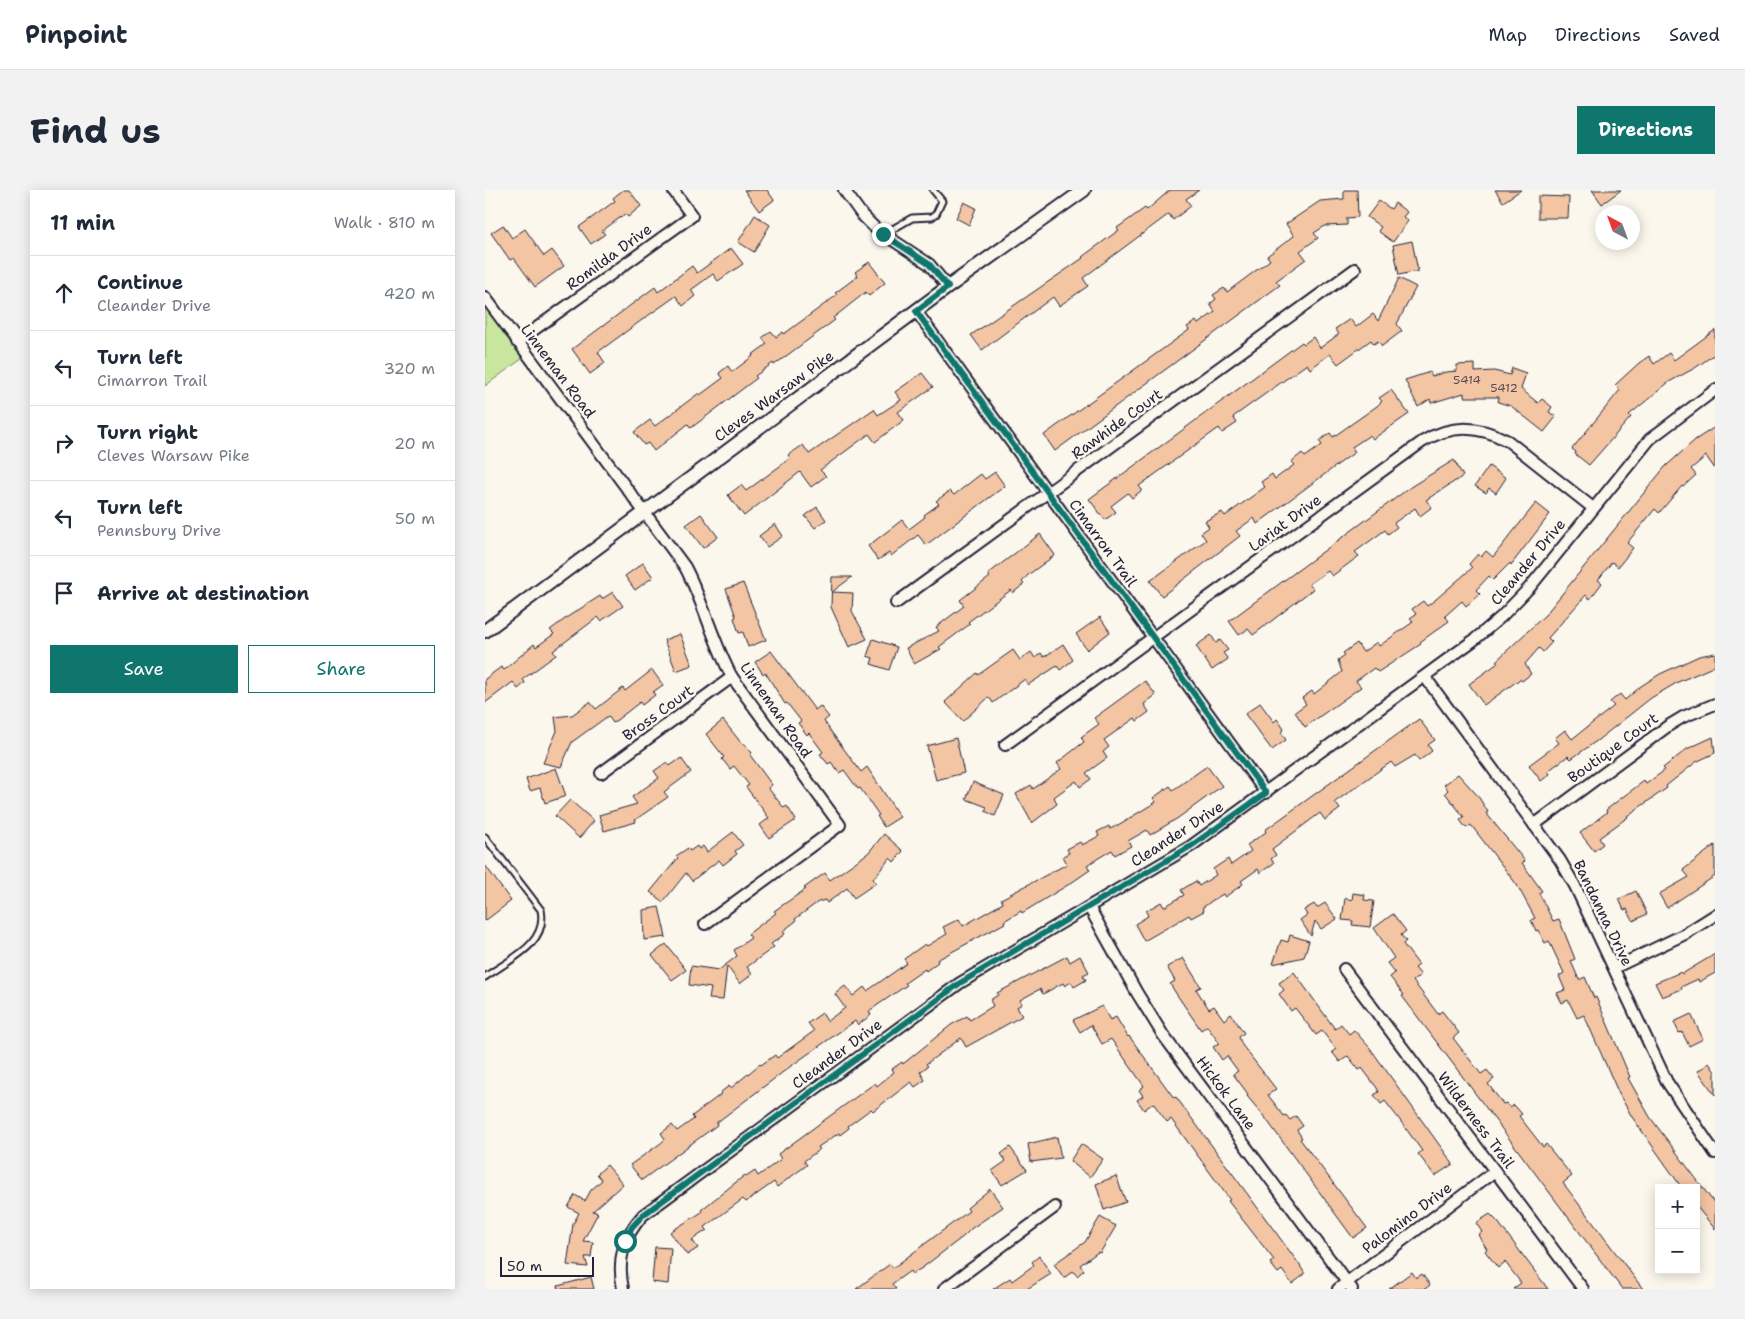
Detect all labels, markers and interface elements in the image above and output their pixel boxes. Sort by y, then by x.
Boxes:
text: Pinpoint [25,19,127,51]
text: Map [1489,23,1527,47]
text: Directions [1555,23,1641,47]
text: Saved [1669,23,1720,47]
button: Directions [1577,106,1715,154]
text: Find us [30,107,161,154]
north arrow [1595,205,1640,250]
text: 11 min [50,209,115,237]
text: Walk · 810 m [334,212,435,233]
street label: Romilda Drive [562,219,656,295]
route end [872,223,895,246]
text: Continue [97,270,183,295]
icon: ahead [50,279,78,307]
text: 420 m [384,283,435,304]
text: Cleander Drive [97,295,211,316]
street label: Linneman Road [516,320,600,422]
text: Turn left [97,345,183,370]
street label: Cleves Warsaw Pike [710,346,838,446]
icon: left [50,354,78,382]
text: 320 m [384,358,435,379]
text: Cimarron Trail [97,370,207,391]
house number: 5414 [1453,372,1481,388]
house number: 5412 [1490,380,1518,396]
street label: Rawhide Court [1067,384,1167,464]
text: Turn right [97,420,198,445]
icon: right [50,429,78,457]
text: 20 m [394,433,435,454]
text: Cleves Warsaw Pike [97,445,250,466]
street label: Lariat Drive [1245,490,1325,556]
text: Turn left [97,495,183,520]
street label: Cimarron Trail [1065,495,1142,591]
icon: left [50,504,78,532]
text: 50 m [395,508,435,529]
street label: Cleander Drive [1486,515,1570,609]
text: Pennsbury Drive [97,520,221,541]
icon: arrive [50,579,78,607]
text: Arrive at destination [97,581,309,606]
button: Save [50,645,238,693]
button: Share [248,645,435,693]
street label: Linneman Road [735,658,817,762]
street label: Bross Court [618,680,698,746]
street label: Boutique Court [1564,708,1662,788]
street label: Cleander Drive [1127,796,1227,872]
street label: Bandanna Drive [1569,857,1637,969]
street label: Cleander Drive [788,1014,886,1094]
street label: Hickok Lane [1192,1052,1260,1134]
street label: Wilderness Trail [1433,1068,1519,1173]
street label: Palomino Drive [1358,1178,1456,1258]
map controls [1655,1184,1700,1274]
button: + [1655,1184,1700,1229]
button: − [1655,1229,1700,1274]
route start [614,1230,637,1253]
scale bar [500,1254,594,1277]
text: 50 m [507,1257,542,1275]

